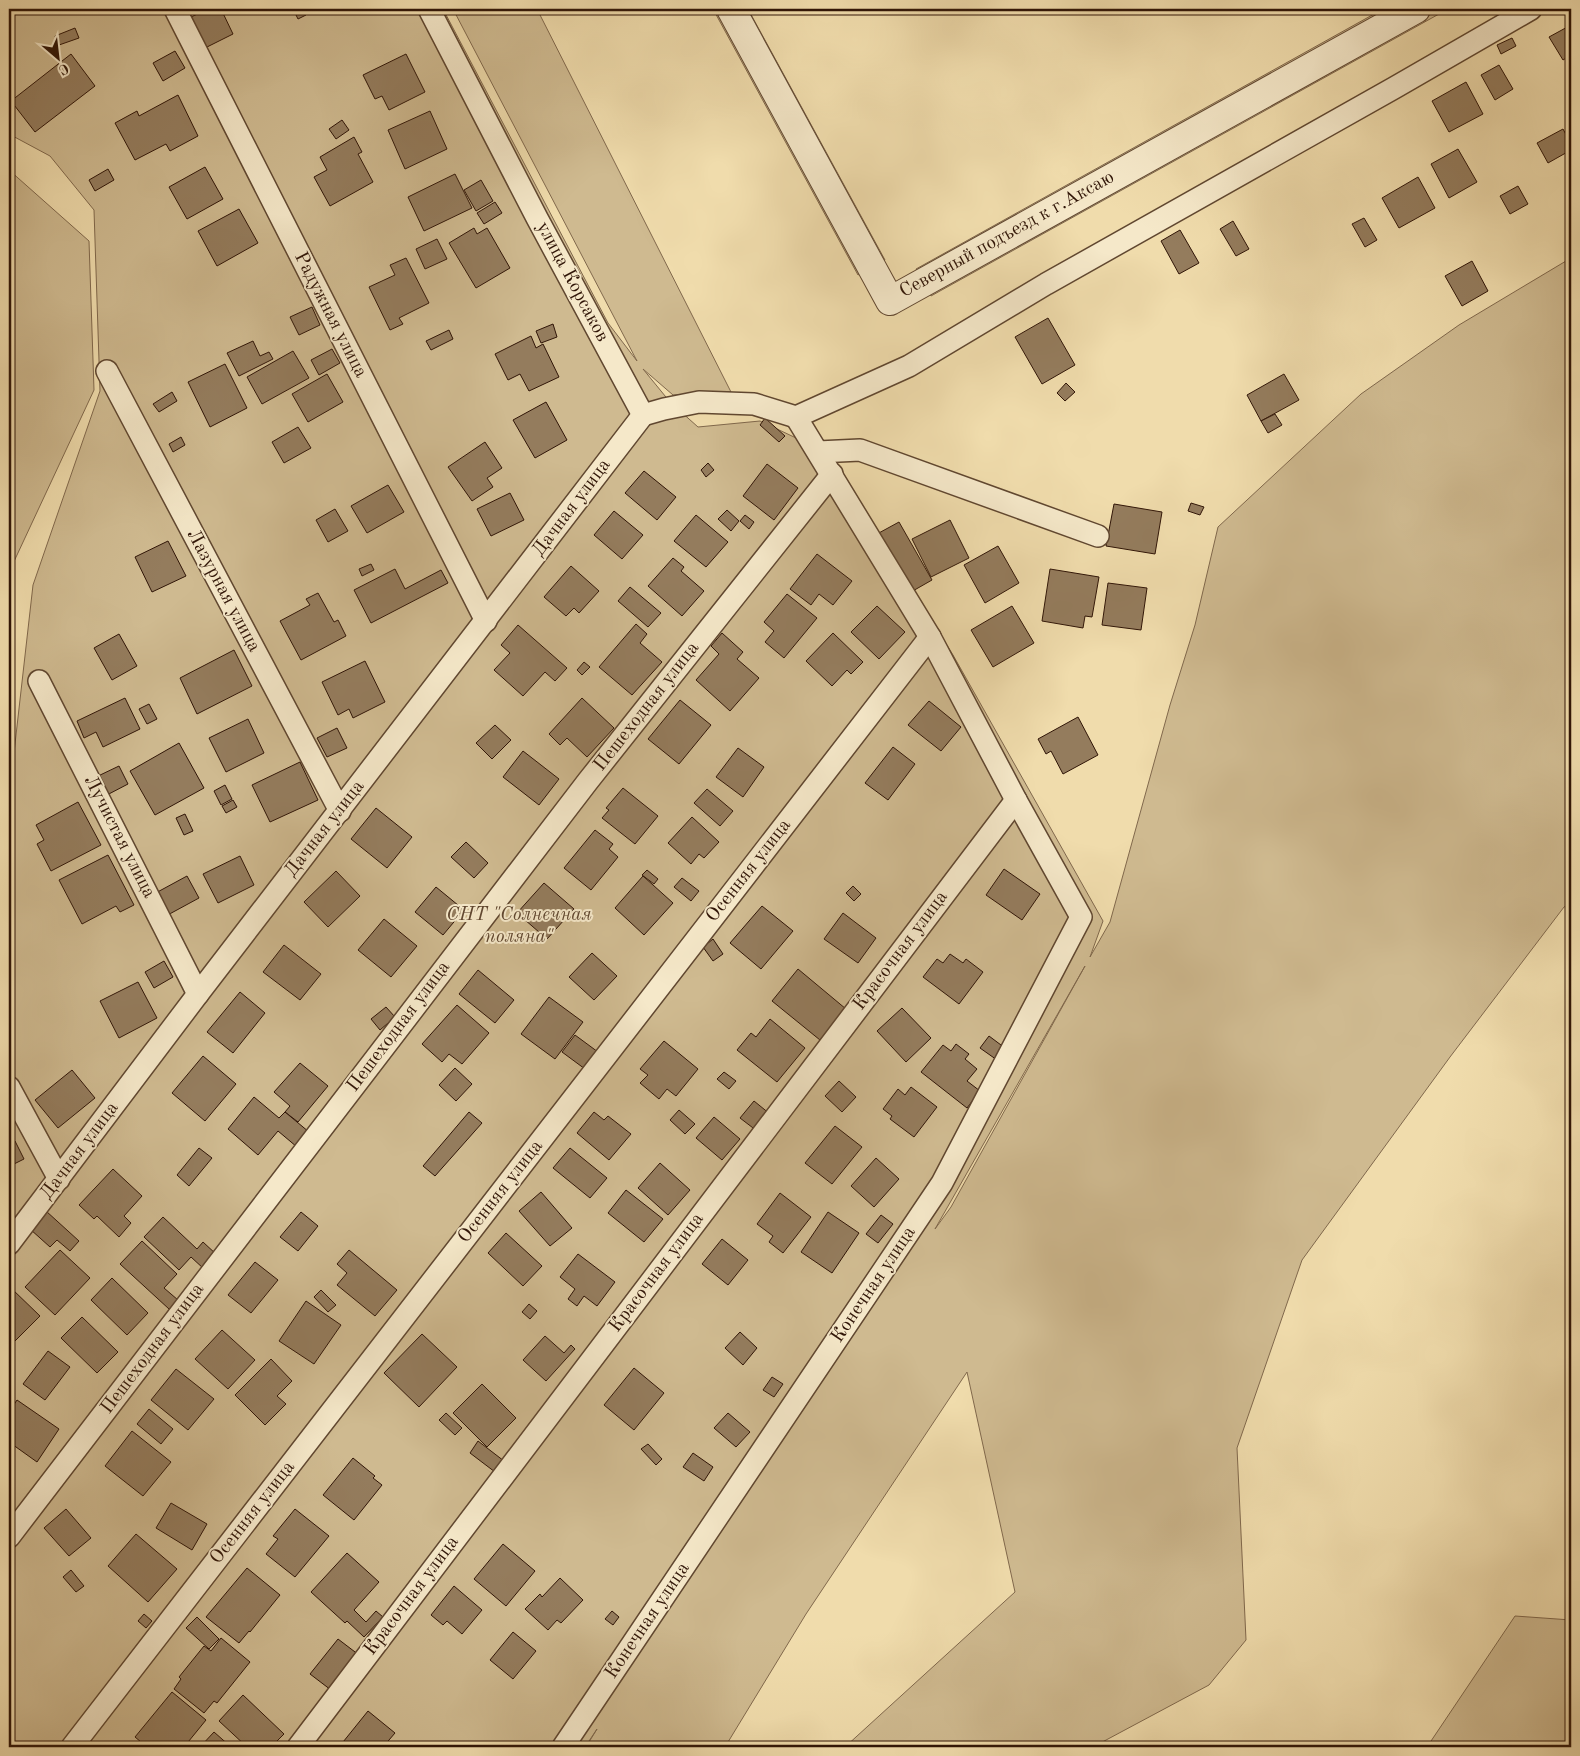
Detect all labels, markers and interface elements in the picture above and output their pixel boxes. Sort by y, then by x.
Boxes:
north arrow [32,32,82,82]
text: С [56,60,71,77]
street label: Северный подъезд к г.Аксаю [897,168,1117,302]
street label: улица Корсаков [532,219,612,345]
street label: Радужная улица [290,249,370,381]
street label: Дачная улица [529,455,615,560]
street label: Лазурная улица [183,527,264,656]
street label: Пешеходная улица [591,638,704,775]
street label: Лучистая улица [80,773,158,902]
street label: Дачная улица [282,777,369,881]
street label: Осенняя улица [703,815,795,926]
street label: Красочная улица [850,887,952,1014]
park label: СНТ "Солнечная поляна" [446,906,592,947]
street label: Пешеходная улица [344,958,455,1096]
street label: Дачная улица [37,1098,123,1203]
street label: Осенняя улица [455,1136,547,1247]
street label: Красочная улица [606,1209,708,1336]
street label: Конечная улица [828,1223,920,1346]
street label: Пешеходная улица [98,1280,209,1418]
street label: Осенняя улица [207,1457,299,1568]
street label: Красочная улица [361,1532,463,1659]
street label: Конечная улица [602,1559,694,1682]

